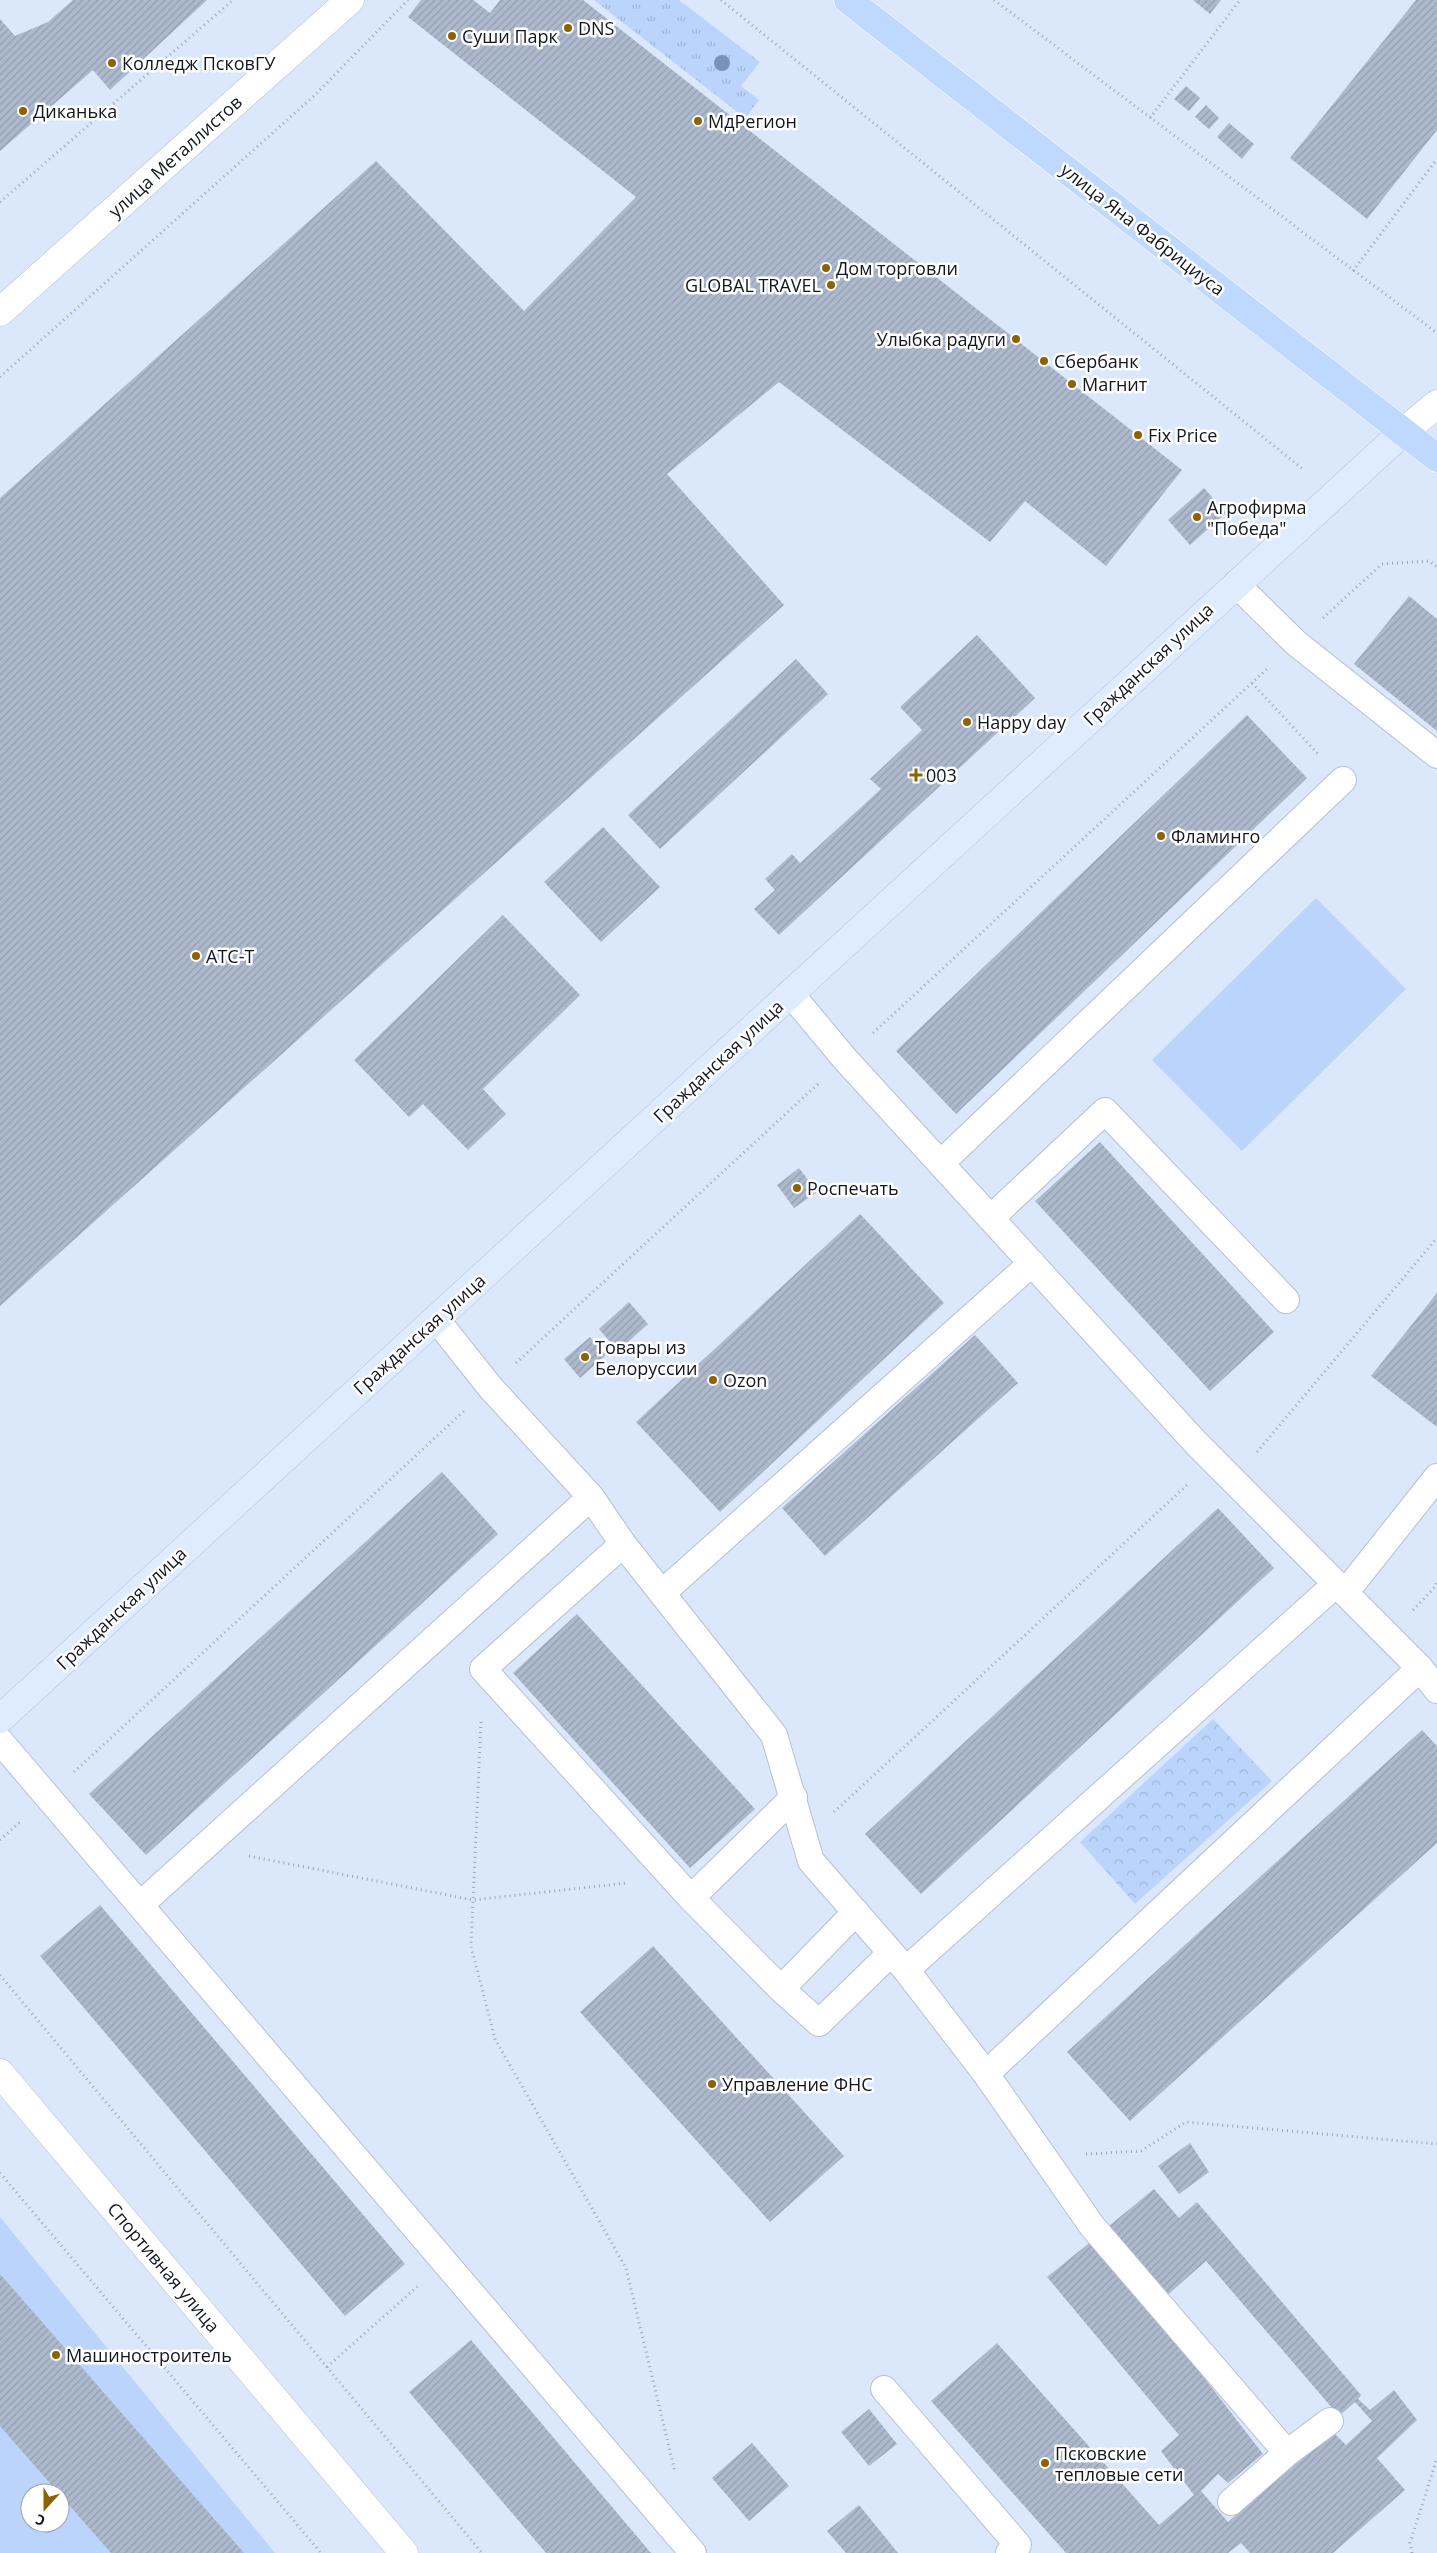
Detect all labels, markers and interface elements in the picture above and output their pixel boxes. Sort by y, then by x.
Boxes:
place label: DNS [578,16,615,40]
marker: DNS [562,22,574,34]
place label: Суши Парк [462,24,559,48]
marker: Суши Парк [446,30,458,42]
place label: Колледж ПсковГУ [122,51,276,75]
marker: Колледж ПсковГУ [106,57,118,69]
street label: улица Металлистов [103,90,247,222]
place label: Диканька [33,99,117,123]
marker: Диканька [17,105,29,117]
place label: МдРегион [708,109,797,133]
marker: МдРегион [692,115,704,127]
street label: улица Яна Фабрициуса [1056,157,1230,301]
place label: Дом торговли [836,256,958,280]
marker: Дом торговли [820,262,832,274]
place label: GLOBAL TRAVEL [685,273,821,297]
marker: GLOBAL TRAVEL [825,279,837,291]
place label: Улыбка радуги [876,327,1006,351]
marker: Улыбка радуги [1010,333,1022,345]
place label: Сбербанк [1054,349,1139,373]
marker: Сбербанк [1038,355,1050,367]
place label: Магнит [1082,372,1148,396]
marker: Магнит [1066,378,1078,390]
place label: Fix Price [1148,423,1217,447]
marker: Fix Price [1132,429,1144,441]
place label: Агрофирма "Победа" [1207,495,1307,540]
marker: Агрофирма "Победа" [1191,511,1203,523]
street label: Гражданская улица [1078,597,1218,731]
place label: Happy day [977,710,1067,734]
marker: Happy day [961,716,973,728]
place label: 003 [926,763,957,787]
marker: 003 [910,769,922,781]
place label: Фламинго [1171,824,1260,848]
marker: Фламинго [1155,830,1167,842]
place label: ATC-T [206,944,254,968]
marker: ATC-T [190,950,202,962]
street label: Гражданская улица [648,994,788,1128]
place label: Роспечать [807,1176,899,1200]
marker: Роспечать [791,1182,803,1194]
street label: Гражданская улица [348,1268,490,1400]
place label: Товары из Белоруссии [595,1335,697,1380]
marker: Товары из Белоруссии [579,1351,591,1363]
place label: Ozon [723,1368,767,1392]
marker: Ozon [707,1374,719,1386]
street label: Гражданская улица [51,1541,191,1675]
place label: Управление ФНС [722,2072,873,2096]
marker: Управление ФНС [706,2078,718,2090]
street label: Спортивная улица [103,2197,225,2337]
place label: Машиностроитель [66,2343,232,2367]
marker: Машиностроитель [50,2349,62,2361]
place label: Псковские тепловые сети [1055,2441,1183,2486]
marker: Псковские тепловые сети [1039,2457,1051,2469]
north arrow [20,2483,70,2533]
text: С [33,2510,48,2531]

